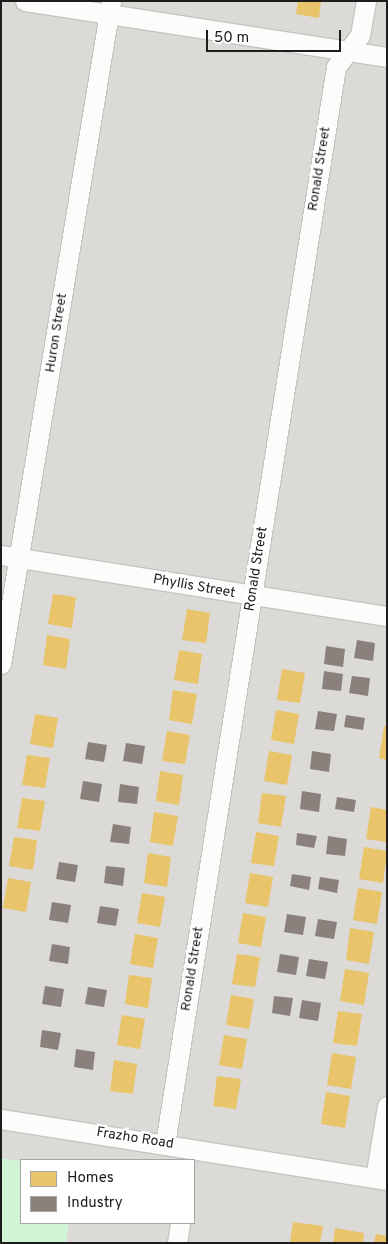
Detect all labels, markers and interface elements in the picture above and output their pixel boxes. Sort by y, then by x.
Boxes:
scale bar [208,20,343,52]
text: 50 m [214,29,249,48]
street label: Ronald Street [305,126,335,212]
street label: Huron Street [42,292,72,374]
street label: Ronald Street [242,526,272,612]
street label: Phyllis Street [151,571,237,603]
street label: Ronald Street [178,926,208,1012]
street label: Frazho Road [95,1125,175,1153]
legend [20,1159,195,1224]
text: Homes [67,1169,114,1188]
text: Industry [67,1194,123,1213]

